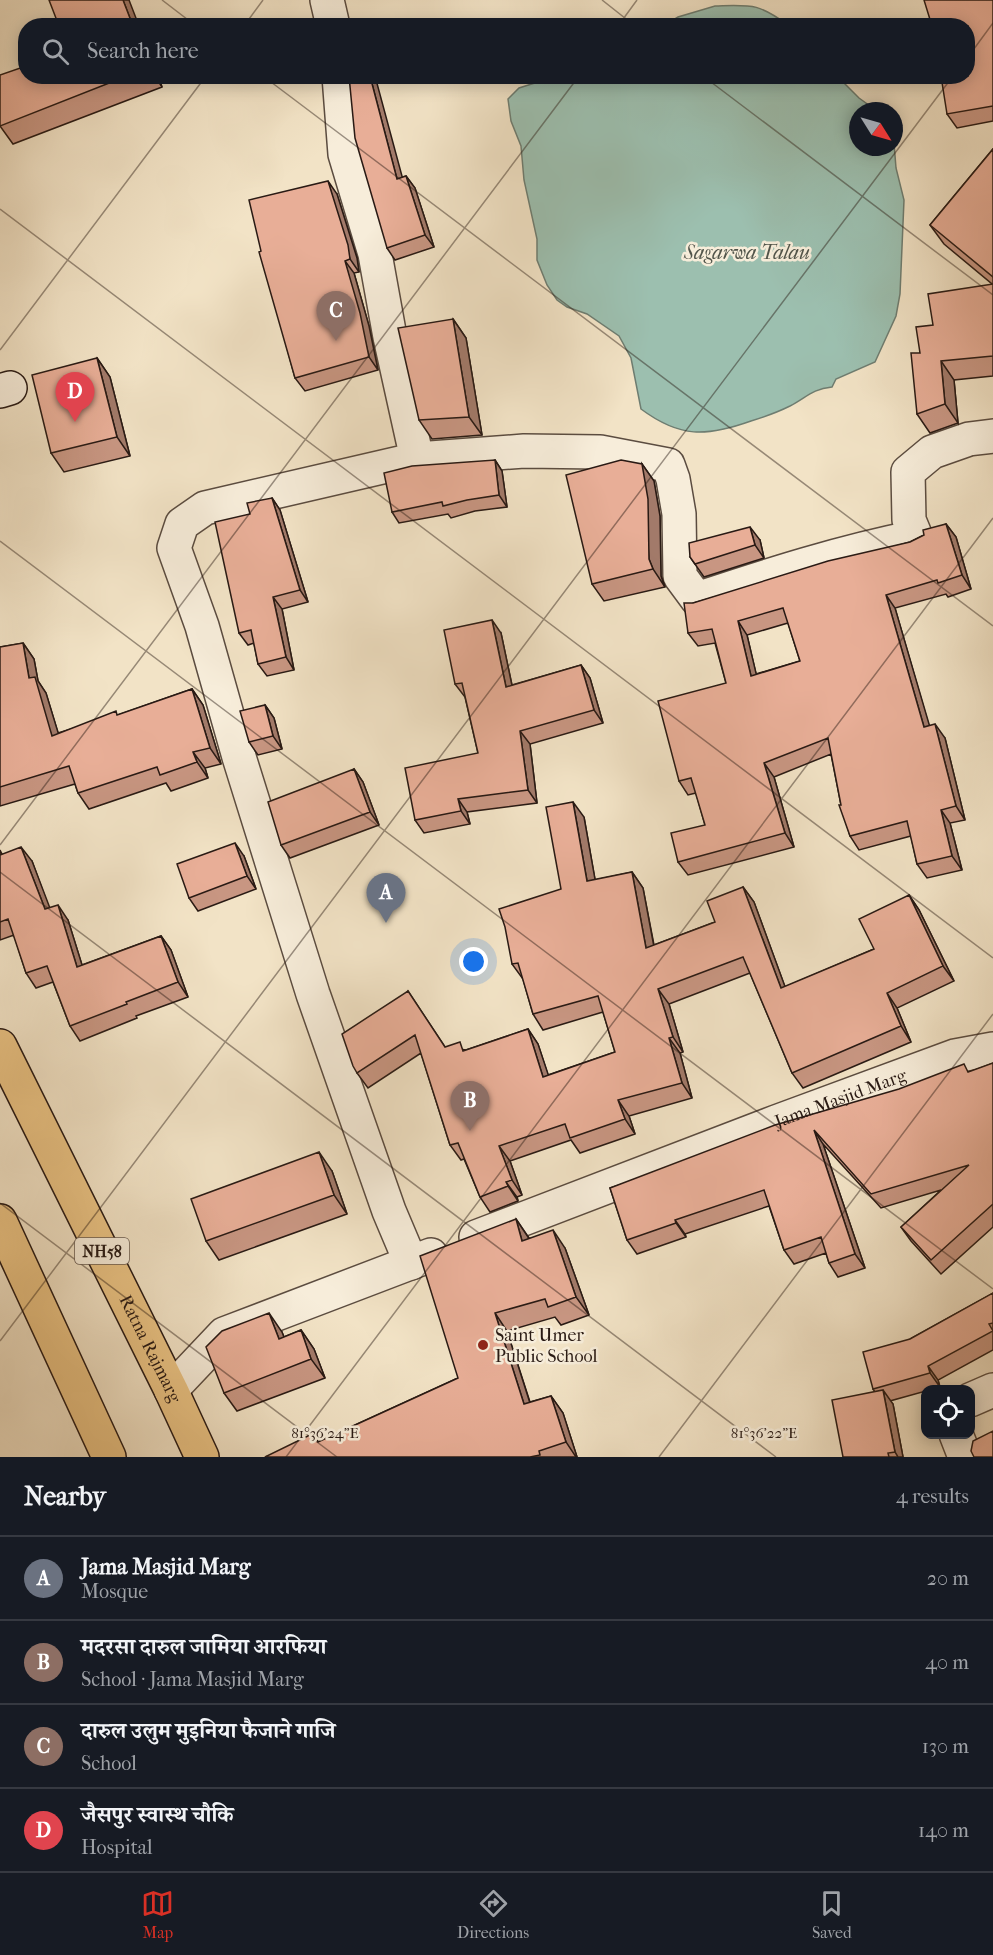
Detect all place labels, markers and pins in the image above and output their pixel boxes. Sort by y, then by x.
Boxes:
pin: C [316,292,356,341]
pin: D [56,372,94,422]
pin: A [366,874,406,923]
pin: B [450,1082,490,1131]
place label: Saint Umer Public School [495,1325,597,1367]
marker: Saint Umer Public School [476,1338,490,1352]

